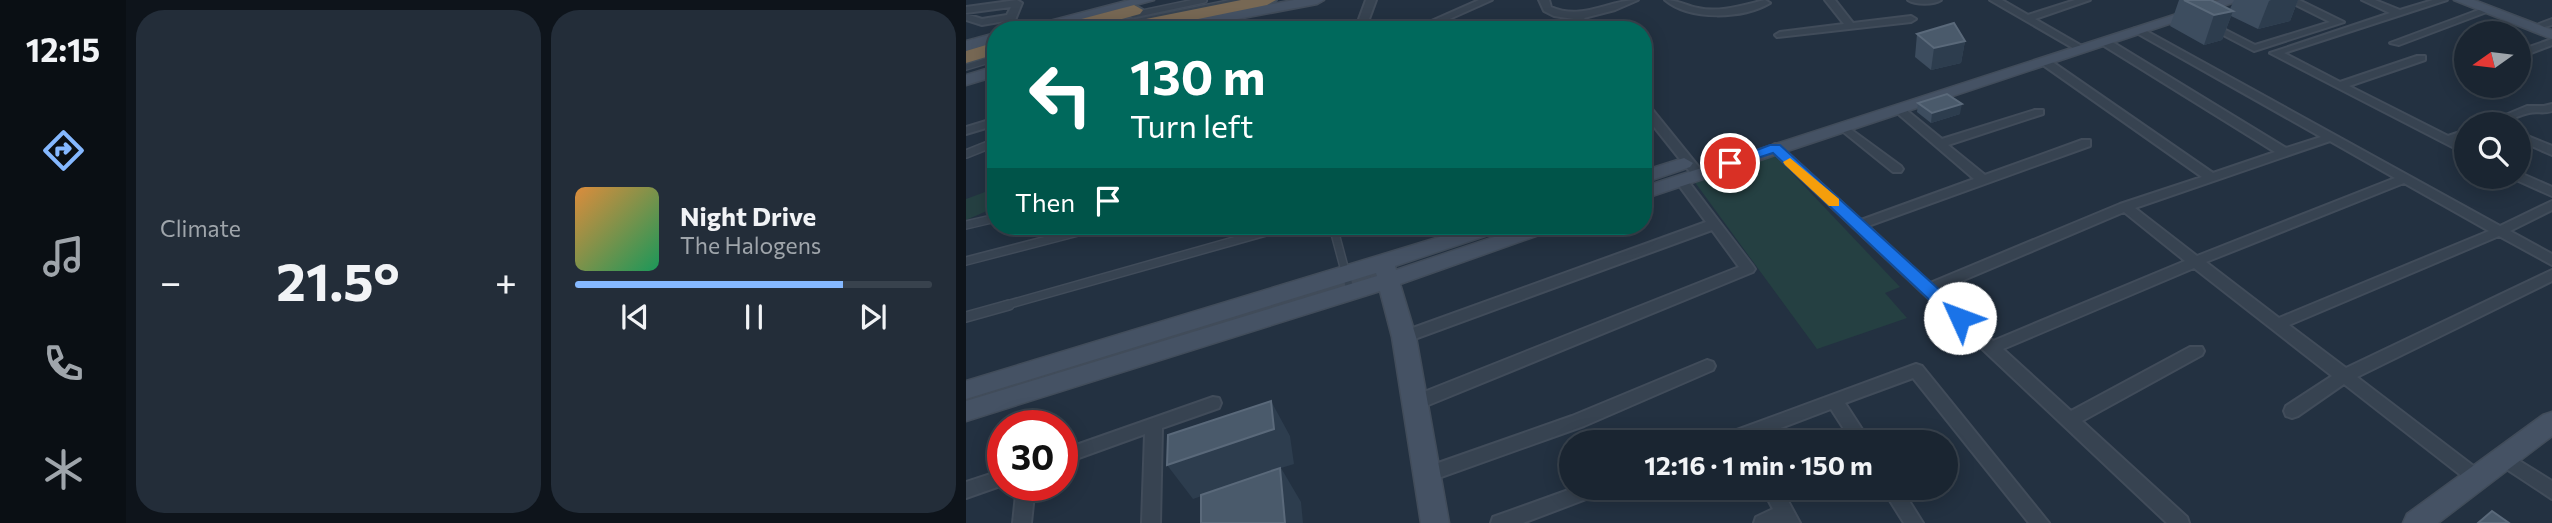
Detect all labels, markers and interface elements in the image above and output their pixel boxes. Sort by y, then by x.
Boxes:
north arrow [2454,21,2530,98]
map controls [2454,21,2531,189]
text: 12:15 [26,29,100,69]
text: 130 m [1130,45,1265,105]
icon: left [1015,49,1106,140]
text: Turn left [1130,105,1254,145]
button: search [2454,112,2531,189]
icon: directions [39,126,88,175]
pin [1700,133,1760,193]
icon: arrive [1711,144,1749,182]
icon: arrive [1089,182,1127,220]
text: Then [1015,186,1075,217]
text: Night Drive [680,200,816,231]
text: Climate [160,214,241,242]
text: The Halogens [680,231,821,259]
icon: music [39,232,88,281]
text: 21.5° [276,248,400,312]
text: − [160,257,182,304]
text: + [495,257,517,304]
position arrow [1923,281,1997,355]
icon: previous [616,298,654,336]
icon: pause [735,298,773,336]
icon: next [854,298,892,336]
icon: phone [39,339,88,388]
speed limit sign: 30 [987,410,1078,501]
icon: climate [39,445,88,494]
text: 12:16 · 1 min · 150 m [1644,449,1873,480]

